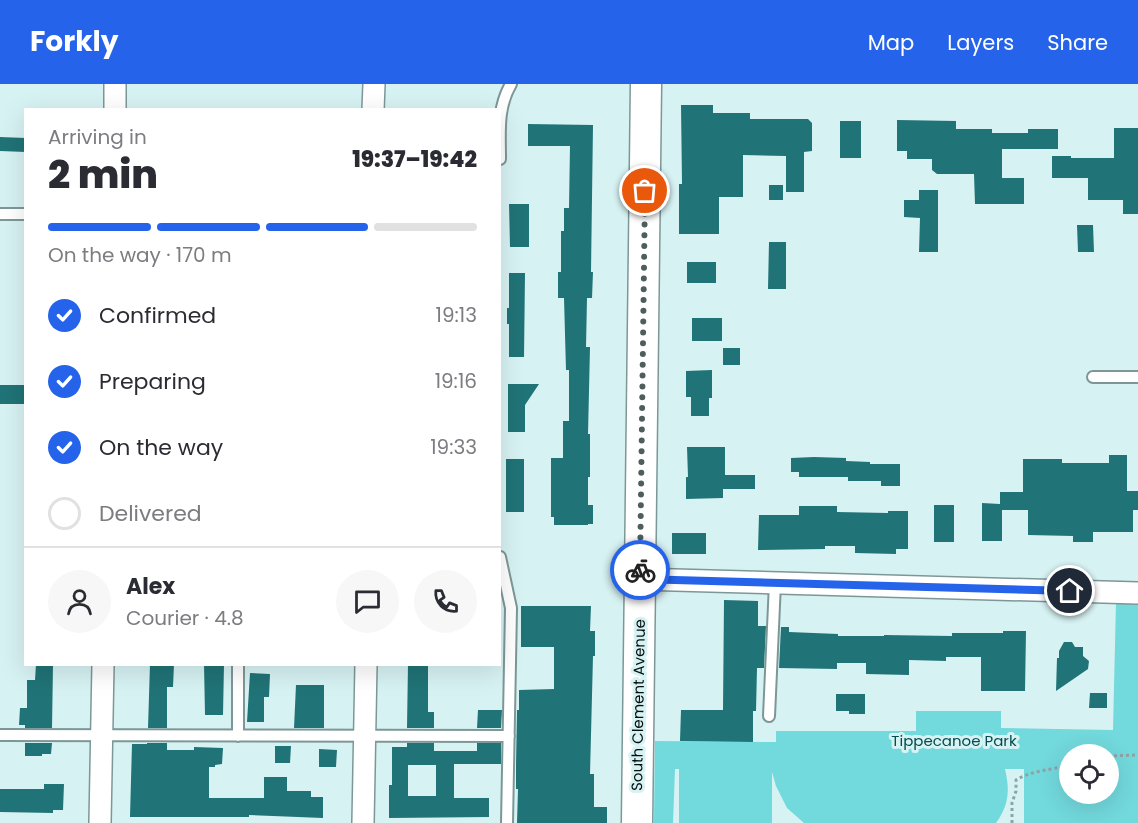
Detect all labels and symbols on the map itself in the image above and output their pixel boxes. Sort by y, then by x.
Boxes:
pin [619,165,670,216]
courier [610,540,670,600]
pin [1044,565,1095,616]
street label: South Clement Avenue [626,619,650,791]
park label: Tippecanoe Park [891,730,1017,751]

